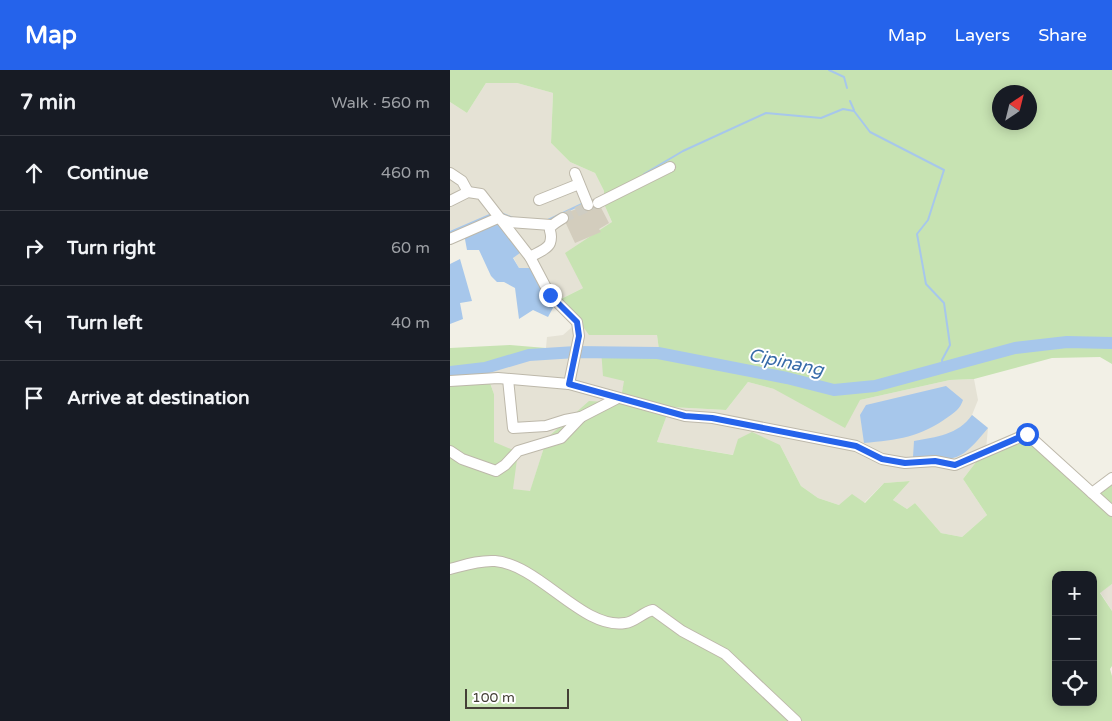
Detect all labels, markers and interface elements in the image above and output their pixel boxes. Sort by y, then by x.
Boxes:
text: Map [25,21,77,50]
text: Map [888,24,927,46]
text: Layers [955,24,1010,46]
text: Share [1038,24,1087,46]
north arrow [992,85,1037,130]
text: 7 min [20,90,76,115]
text: Walk · 560 m [331,93,430,113]
icon: ahead [20,159,48,187]
text: Continue [67,162,149,184]
text: 460 m [381,163,430,183]
icon: right [20,234,48,262]
text: Turn right [67,237,155,259]
text: 60 m [391,238,430,258]
route end [539,284,562,307]
icon: left [20,309,48,337]
text: Turn left [67,312,143,334]
text: 40 m [391,313,430,333]
water label: Cipinang [746,343,827,381]
icon: arrive [20,384,48,412]
text: Arrive at destination [67,387,250,409]
route start [1016,423,1039,446]
map controls [1052,571,1097,706]
button: + [1052,571,1097,616]
button: − [1052,616,1097,661]
button: locate [1052,661,1097,706]
scale bar [465,686,569,709]
text: 100 m [472,689,515,706]

